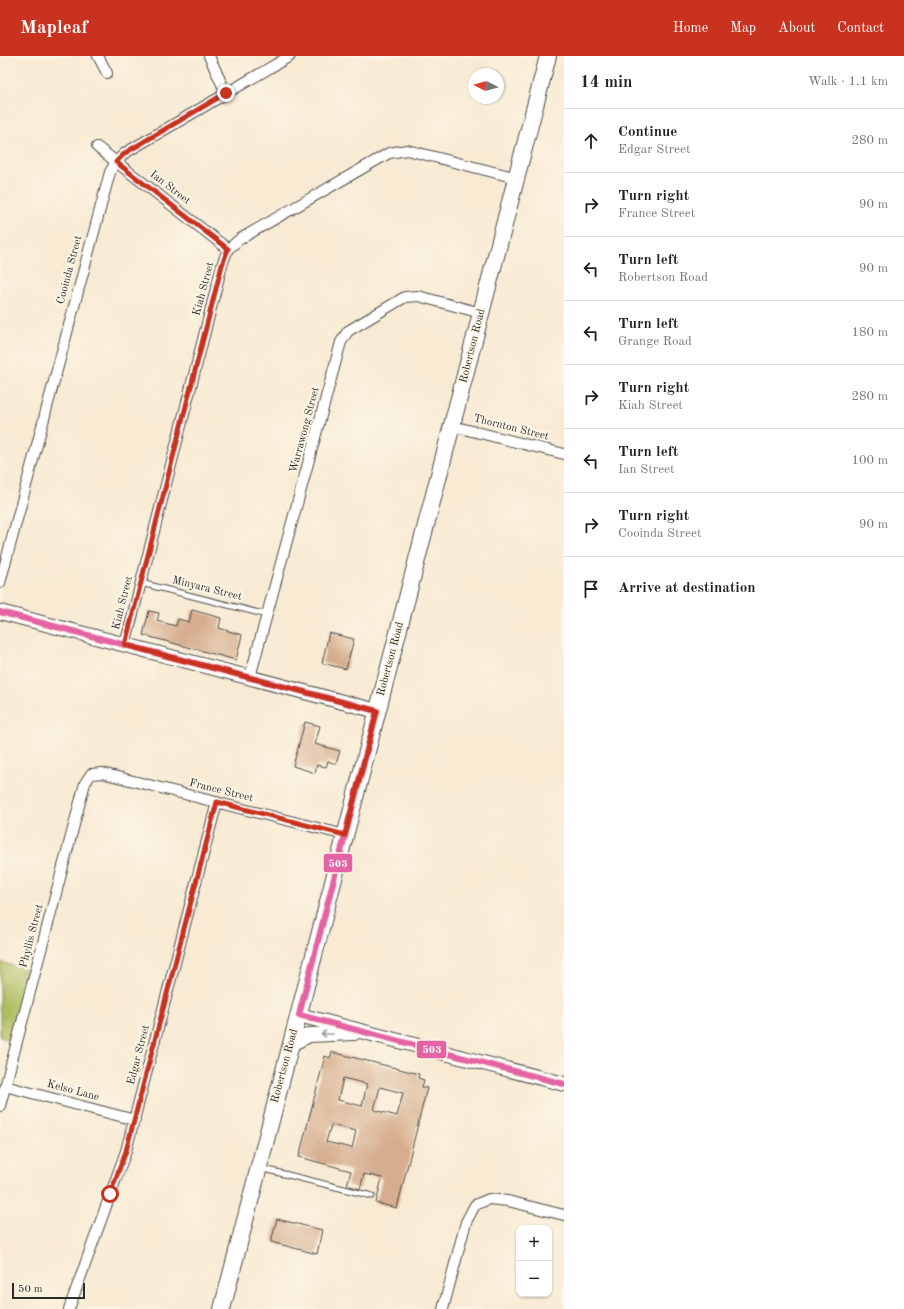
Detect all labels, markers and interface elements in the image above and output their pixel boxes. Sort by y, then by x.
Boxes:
text: Mapleaf [20,19,88,38]
text: Home [673,21,708,35]
text: Map [730,21,756,35]
text: About [778,21,815,35]
text: Contact [837,21,884,35]
north arrow [468,68,504,104]
text: 14 min [580,74,633,91]
text: Walk · 1.1 km [808,75,888,88]
route end [217,84,235,102]
text: Continue [618,125,677,140]
icon: ahead [580,130,602,152]
text: 280 m [851,134,888,147]
text: Edgar Street [618,143,691,156]
street label: Ian Street [148,169,192,207]
text: Turn right [618,189,689,204]
icon: right [580,194,602,216]
text: 90 m [859,198,888,211]
text: France Street [618,207,695,220]
street label: Cooinda Street [56,234,84,306]
text: Turn left [618,253,678,268]
icon: left [580,258,602,280]
street label: Kiah Street [192,261,216,317]
text: 90 m [859,262,888,275]
text: Robertson Road [618,271,708,284]
street label: Robertson Road [458,307,488,384]
text: Turn left [618,317,678,332]
icon: left [580,322,602,344]
text: 180 m [851,326,888,339]
text: Grange Road [618,335,692,348]
text: Turn right [618,381,689,396]
street label: Warrawong Street [288,386,322,474]
icon: right [580,386,602,408]
text: 280 m [851,390,888,403]
text: Kiah Street [618,399,683,412]
street label: Thornton Street [472,413,550,443]
text: Turn left [618,445,678,460]
icon: left [580,450,602,472]
text: 100 m [851,454,888,467]
text: Ian Street [618,463,675,476]
text: Turn right [618,509,689,524]
icon: right [580,514,602,536]
text: 90 m [859,518,888,531]
text: Cooinda Street [618,527,701,540]
street label: Kiah Street [111,575,135,631]
street label: Minyara Street [171,575,243,603]
icon: arrive [580,578,602,600]
text: Arrive at destination [618,581,756,596]
street label: Robertson Road [376,621,406,697]
street label: France Street [188,778,254,804]
line badge: 503 [323,853,353,873]
text: 503 [328,859,348,870]
street label: Phyllis Street [18,903,46,969]
street label: Edgar Street [126,1024,152,1086]
street label: Robertson Road [270,1028,300,1104]
one-way arrow [321,1030,334,1038]
line badge: 503 [416,1040,447,1059]
text: 503 [422,1045,442,1056]
street label: Kelso Lane [46,1079,100,1103]
route start [101,1185,119,1203]
map controls [516,1225,552,1297]
button: + [516,1225,552,1261]
button: − [516,1261,552,1297]
scale bar [12,1281,85,1300]
text: 50 m [18,1284,43,1295]

